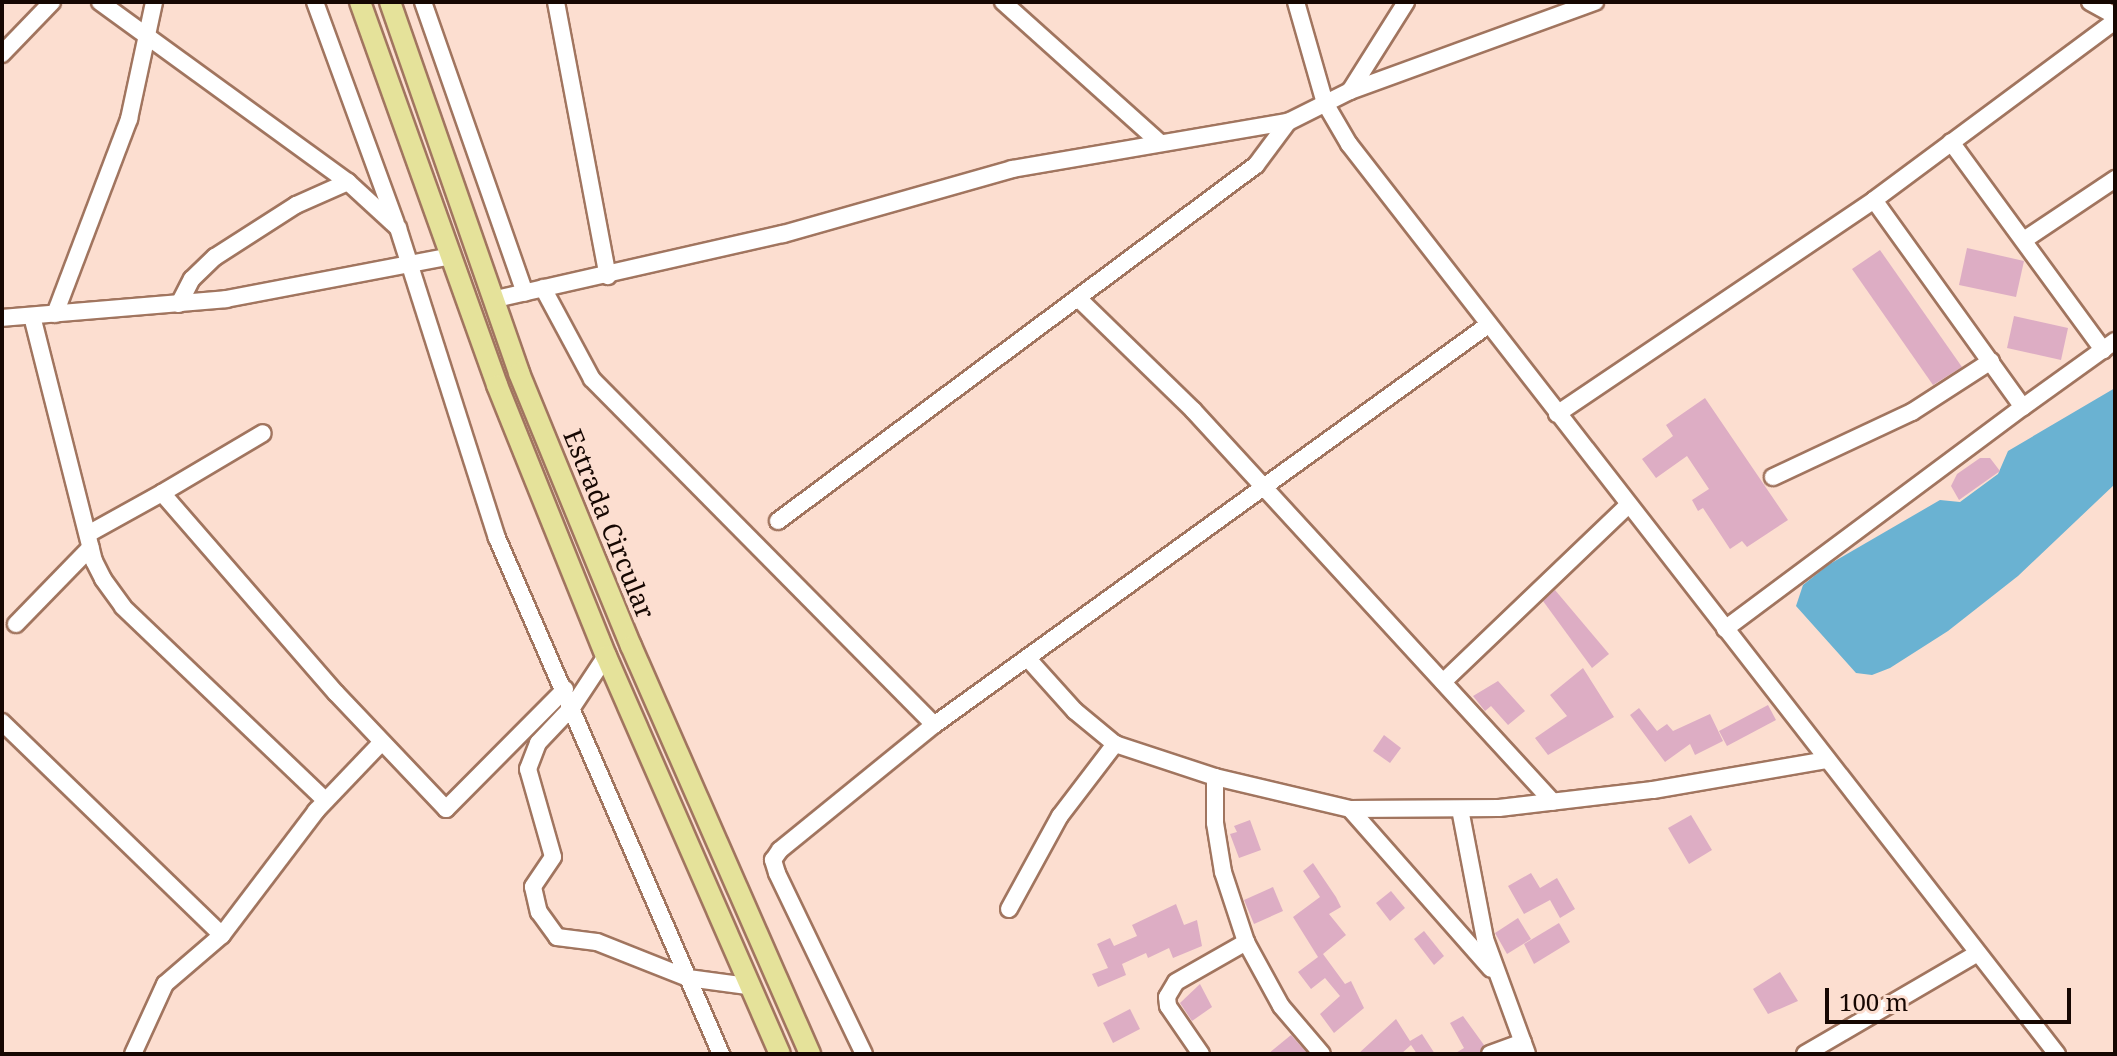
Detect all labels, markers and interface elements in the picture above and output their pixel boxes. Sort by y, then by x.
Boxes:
street label: Estrada Circular [557,425,661,623]
scale bar [1829,972,2075,1022]
text: 100 m [1839,985,1908,1018]

